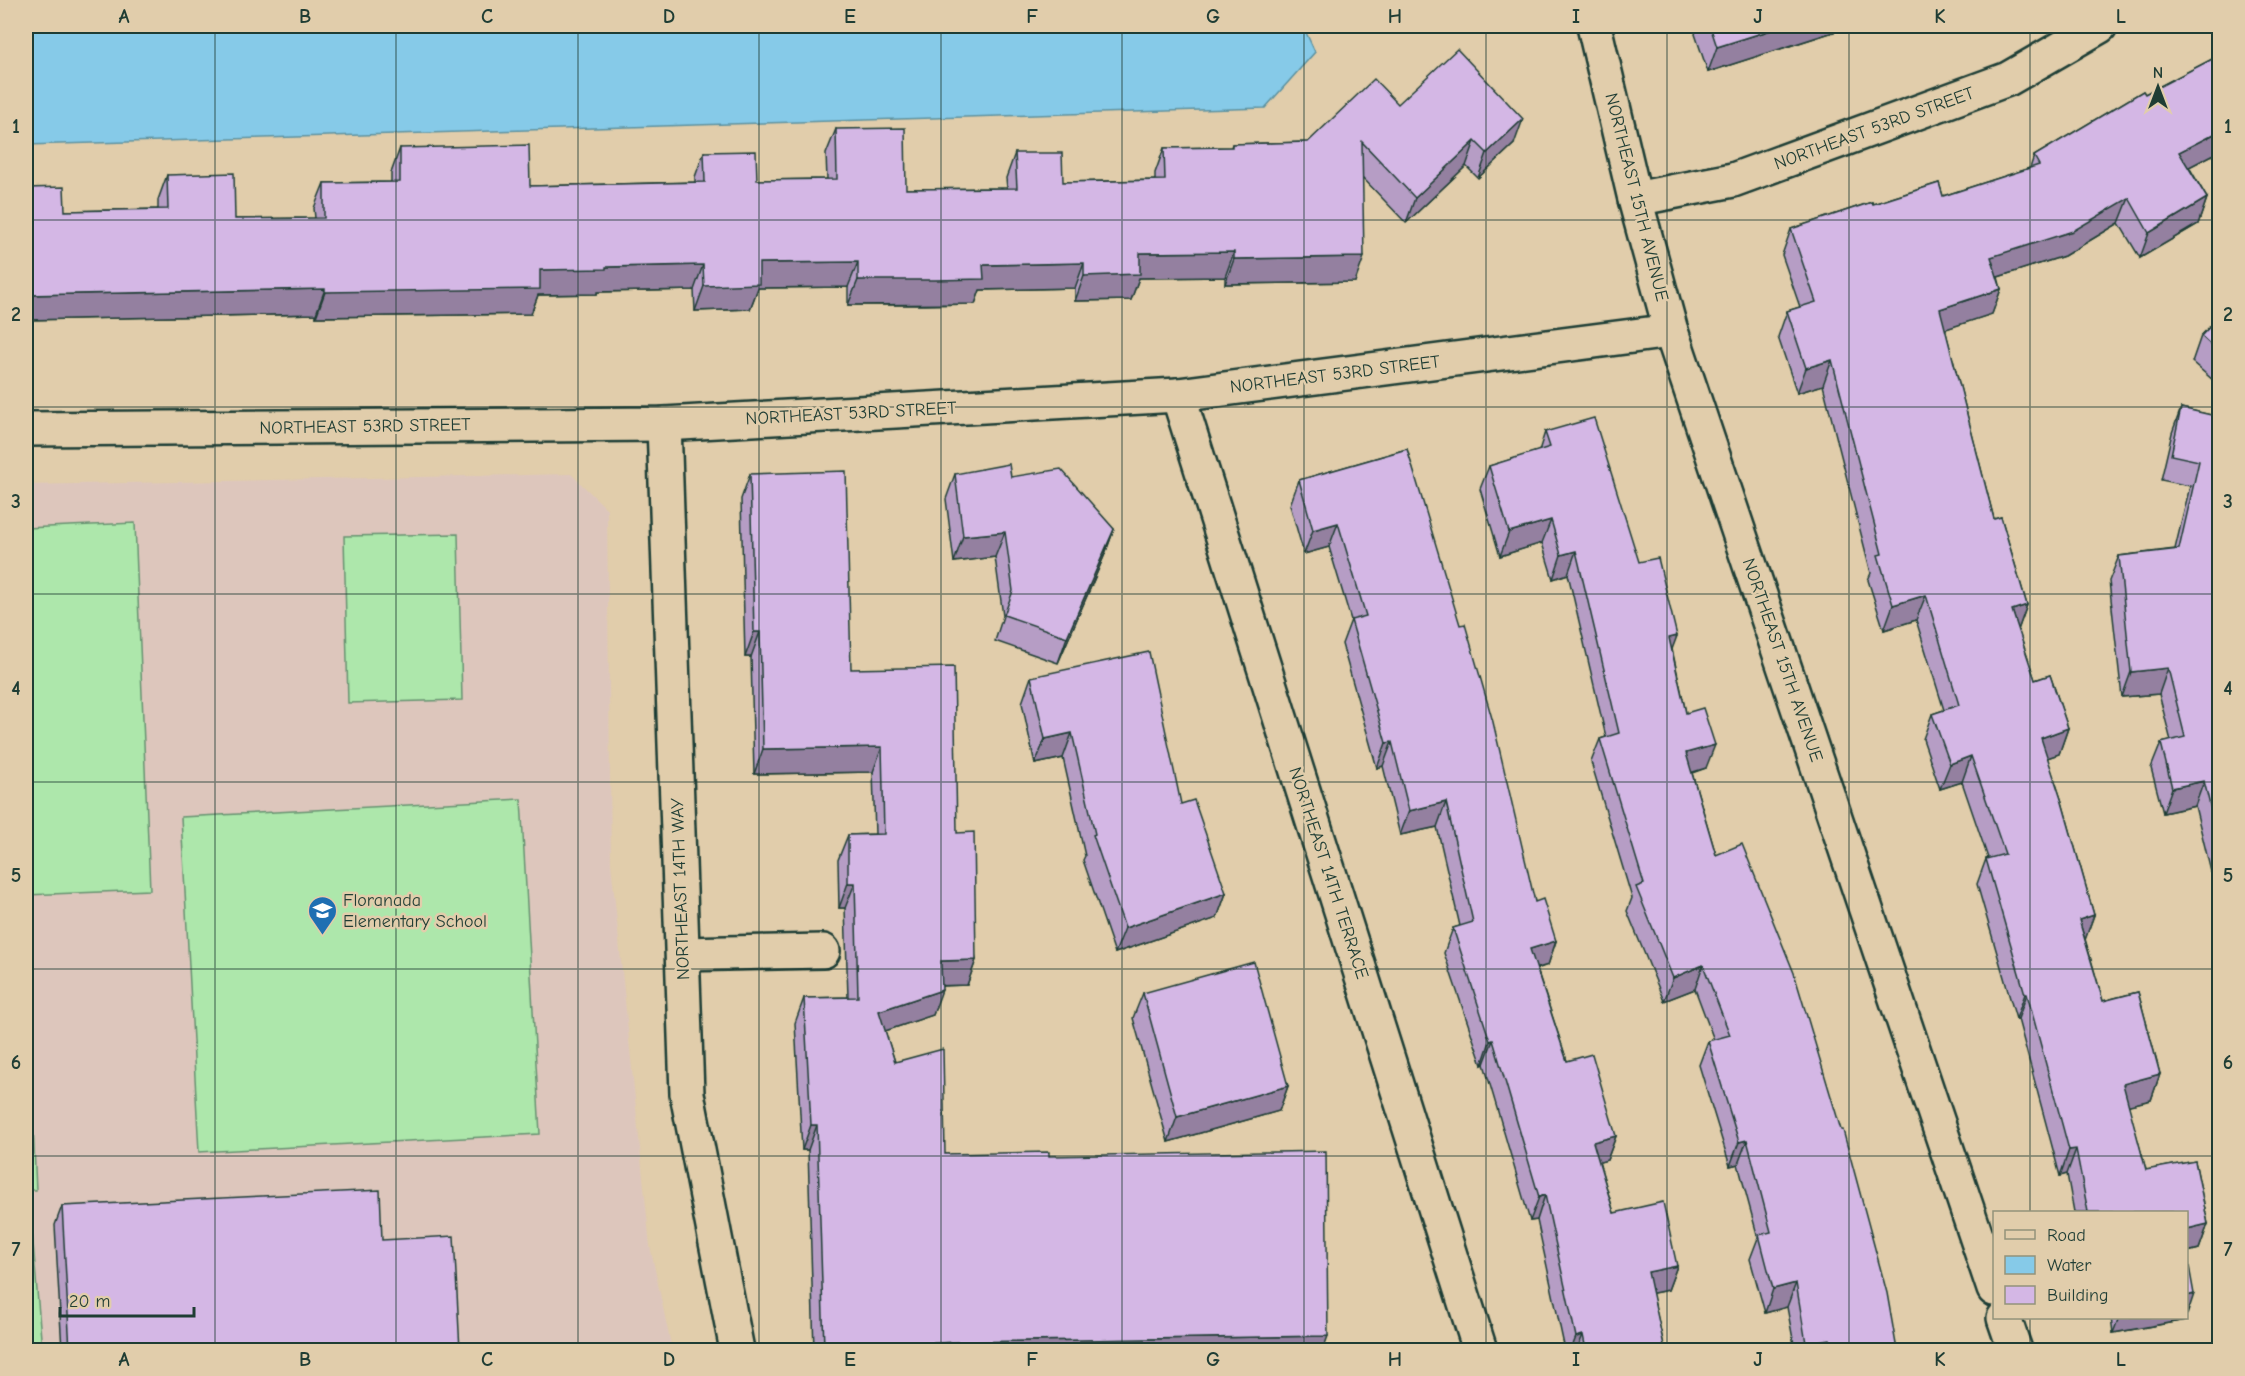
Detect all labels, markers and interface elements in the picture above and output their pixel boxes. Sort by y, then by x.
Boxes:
text: A [118,5,130,28]
text: B [299,5,311,28]
text: C [481,5,493,28]
text: D [663,5,675,28]
text: E [844,5,856,28]
text: F [1026,5,1038,28]
text: G [1206,5,1220,28]
text: H [1388,5,1402,28]
text: I [1572,5,1580,28]
text: J [1753,5,1763,28]
text: K [1934,5,1946,28]
text: L [2116,5,2126,28]
north arrow [2128,57,2188,117]
text: N [2153,64,2163,82]
street label: NORTHEAST 53RD STREET [1771,82,1978,174]
street label: NORTHEAST 15TH AVENUE [1600,91,1673,304]
text: 1 [12,115,20,138]
text: 1 [2224,115,2232,138]
text: 2 [11,303,21,326]
text: 2 [2223,303,2233,326]
street label: NORTHEAST 53RD STREET [1229,351,1442,398]
street label: NORTHEAST 53RD STREET [745,397,958,430]
street label: NORTHEAST 53RD STREET [259,414,471,439]
text: 3 [11,490,21,513]
text: 3 [2223,490,2233,513]
street label: NORTHEAST 15TH AVENUE [1738,556,1827,765]
text: 4 [11,677,21,700]
text: 4 [2223,677,2233,700]
street label: NORTHEAST 14TH TERRACE [1284,765,1373,982]
street label: NORTHEAST 14TH WAY [667,797,694,980]
text: 5 [11,864,21,887]
text: 5 [2223,864,2233,887]
place label: Floranada Elementary School [343,890,487,932]
school or university icon: Floranada Elementary School [306,894,338,936]
text: 6 [11,1051,21,1074]
text: 6 [2223,1051,2233,1074]
legend [1993,1211,2188,1319]
text: Road [2047,1225,2086,1246]
text: 7 [12,1238,21,1261]
text: 7 [2224,1238,2233,1261]
text: Water [2047,1255,2092,1276]
scale bar [60,1280,194,1318]
text: Building [2047,1285,2109,1306]
text: 20 m [69,1291,110,1312]
text: A [118,1348,130,1371]
text: B [299,1348,311,1371]
text: C [481,1348,493,1371]
text: D [663,1348,675,1371]
text: E [844,1348,856,1371]
text: F [1026,1348,1038,1371]
text: G [1206,1348,1220,1371]
text: H [1388,1348,1402,1371]
text: I [1572,1348,1580,1371]
text: J [1753,1348,1763,1371]
text: K [1934,1348,1946,1371]
text: L [2116,1348,2126,1371]

